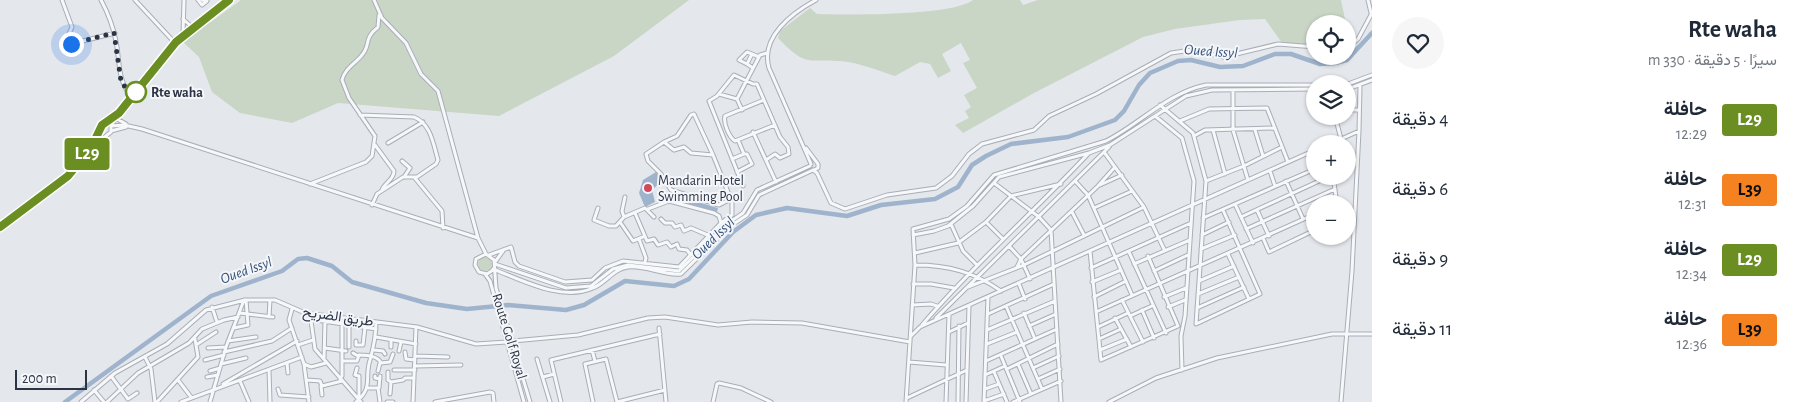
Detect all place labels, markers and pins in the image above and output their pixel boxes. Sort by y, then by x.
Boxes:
marker: Rte waha [125,81,147,103]
place label: Rte waha [151,86,203,100]
place label: Mandarin Hotel Swimming Pool [658,174,744,204]
marker: Mandarin Hotel Swimming Pool [642,182,654,194]

